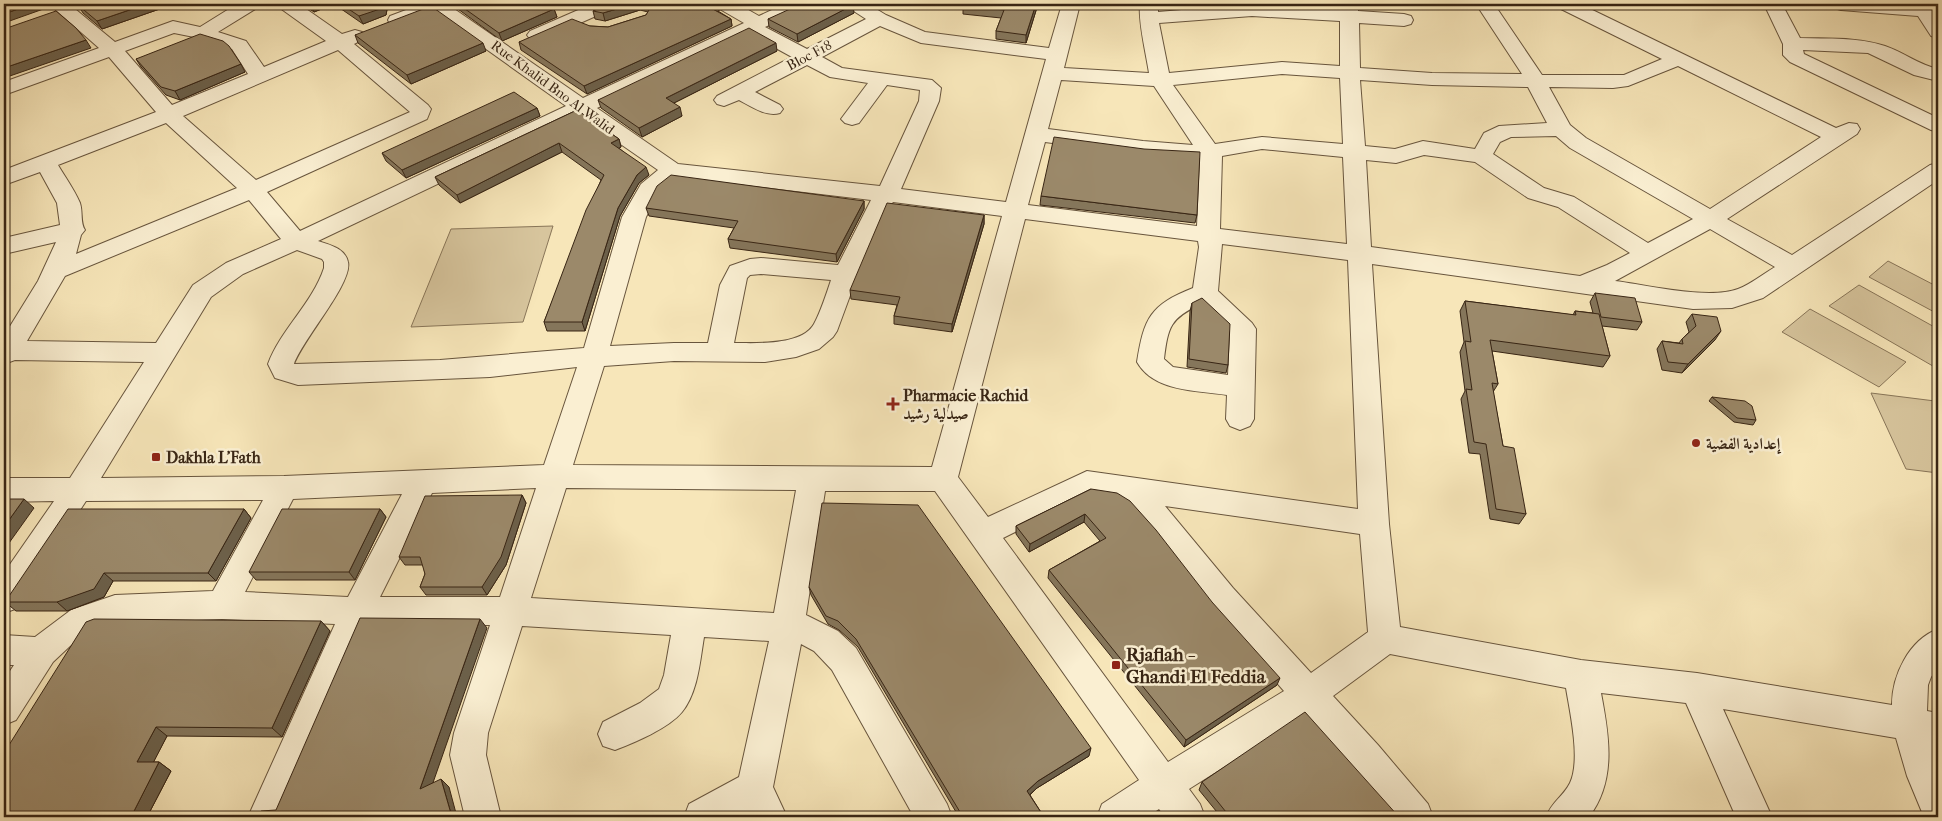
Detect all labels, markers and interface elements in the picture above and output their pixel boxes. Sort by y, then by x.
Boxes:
street label: Rue Khalid Bno Al Walid [488,37,618,138]
street label: Bloc F18 [784,37,835,74]
place label: Pharmacie Rachid صيدلية رشيد [903,386,1029,423]
marker: Pharmacie Rachid صيدلية رشيد [887,398,899,410]
place label: إعدادية الفضية [1706,434,1782,455]
marker: إعدادية الفضية [1690,437,1702,449]
place label: Dakhla L'Fath [166,448,262,467]
marker: Dakhla L'Fath [150,451,162,463]
place label: Rjaflah - Ghandi El Feddia [1126,644,1267,688]
marker: Rjaflah - Ghandi El Feddia [1110,659,1122,671]

